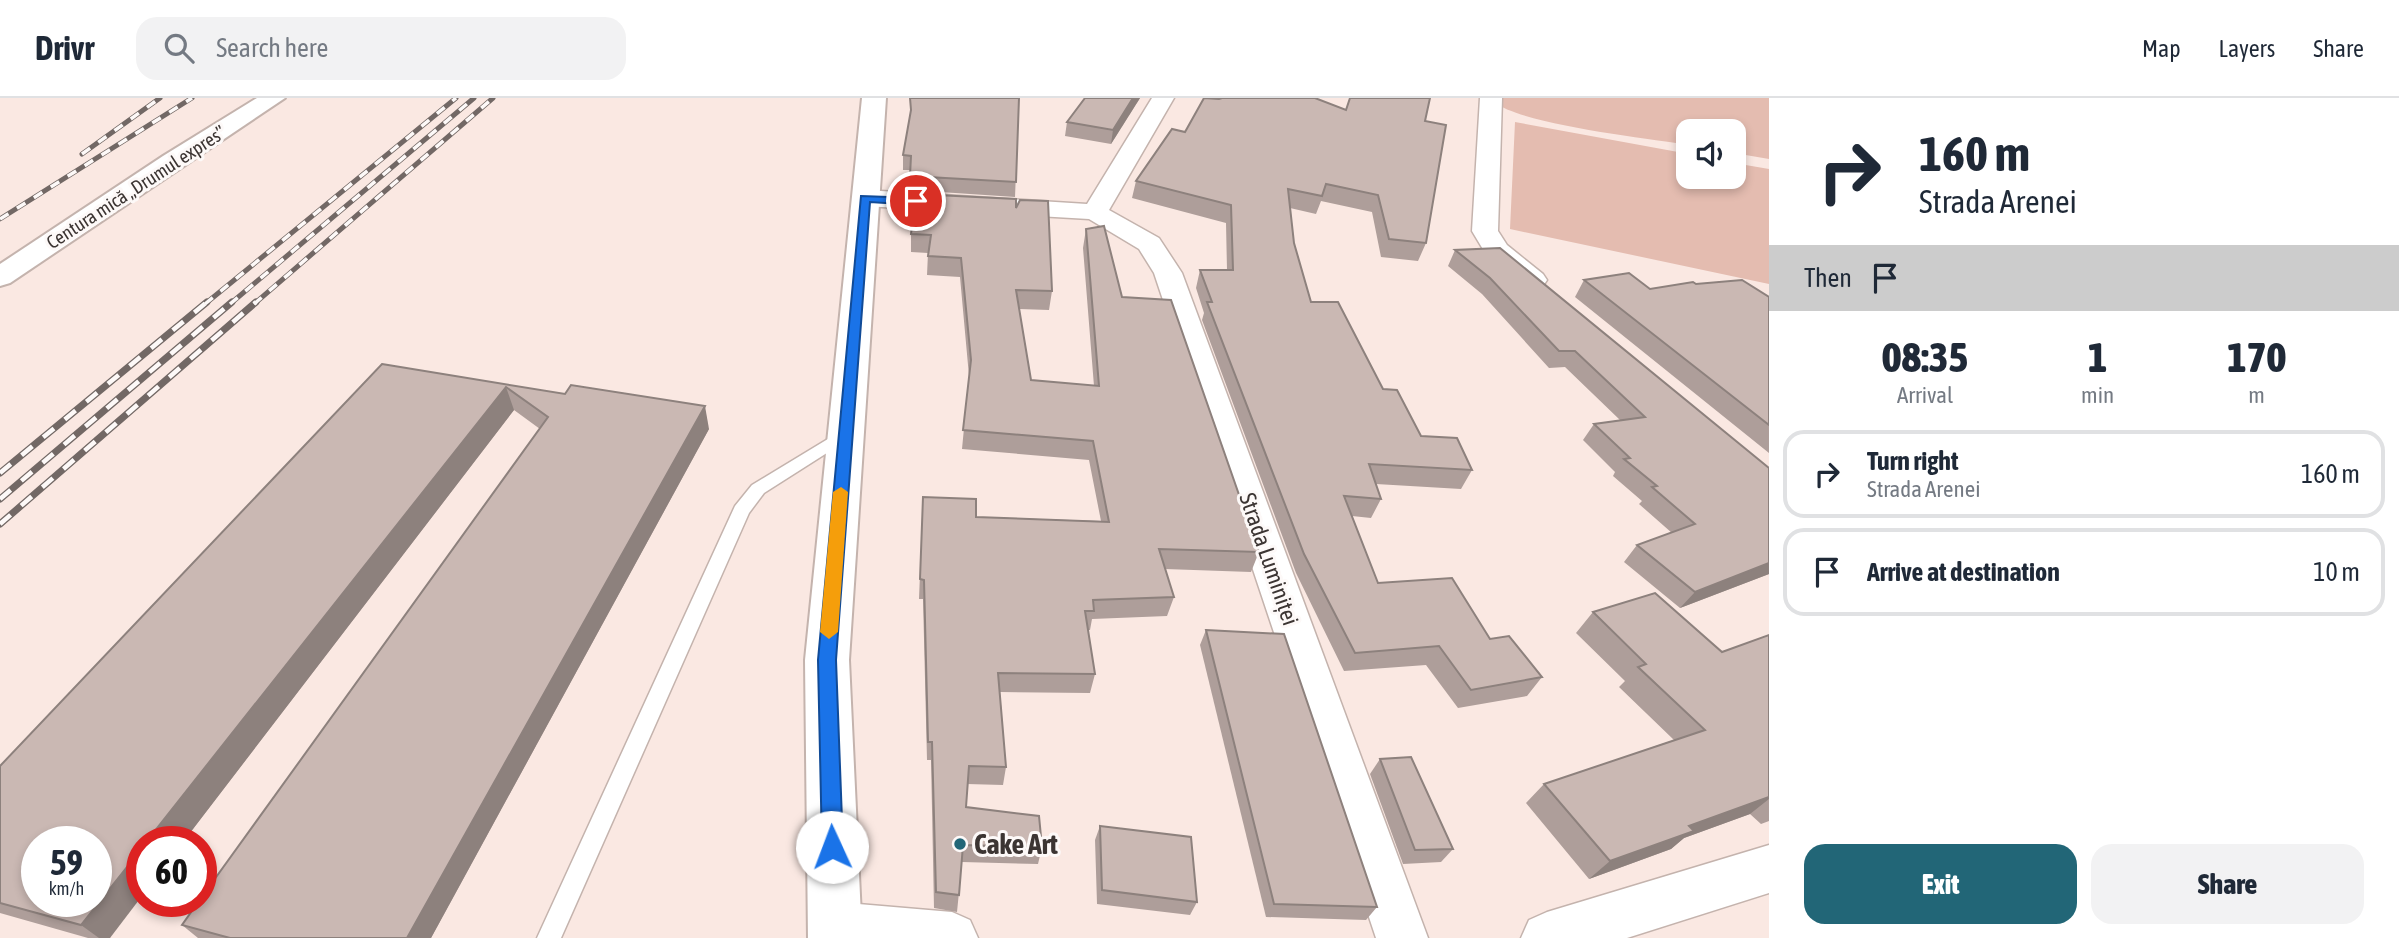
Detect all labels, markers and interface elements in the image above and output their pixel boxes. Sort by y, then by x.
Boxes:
search box [136,17,626,80]
text: Drivr [35,29,94,67]
icon: search [160,29,198,67]
text: Search here [216,33,328,63]
text: Map [2142,35,2181,62]
text: Layers [2219,35,2275,62]
text: Share [2313,35,2364,62]
map controls [1676,119,1746,189]
button: sound [1676,119,1746,189]
street label: Centura mică „Drumul expres” [42,121,230,253]
text: 160 m [1919,125,2030,181]
icon: right [1804,126,1895,217]
pin [886,171,946,231]
icon: arrive [897,182,935,220]
text: Strada Arenei [1919,183,2077,220]
icon: arrive [1866,259,1904,297]
text: Then [1804,263,1852,293]
text: 08:35 [1882,333,1968,381]
text: 1 [2088,333,2107,381]
text: 170 [2227,333,2286,381]
text: Arrival [1897,382,1953,408]
text: min [2081,382,2114,408]
text: m [2248,382,2265,408]
text: Turn right [1867,446,1958,476]
icon: right [1808,455,1846,493]
text: 160 m [2301,459,2360,489]
text: Strada Arenei [1867,476,1980,502]
street label: Strada Luminiței [1234,489,1304,629]
icon: arrive [1808,553,1846,591]
text: Arrive at destination [1867,557,2060,587]
text: 10 m [2313,557,2360,587]
position arrow [795,810,869,884]
speed limit sign: 60 [126,826,217,917]
place label: Cake Art [974,828,1058,860]
marker: Cake Art [952,836,968,852]
text: 59 [50,842,83,882]
button: Exit [1804,844,2077,924]
button: Share [2091,844,2364,924]
text: km/h [49,878,84,899]

